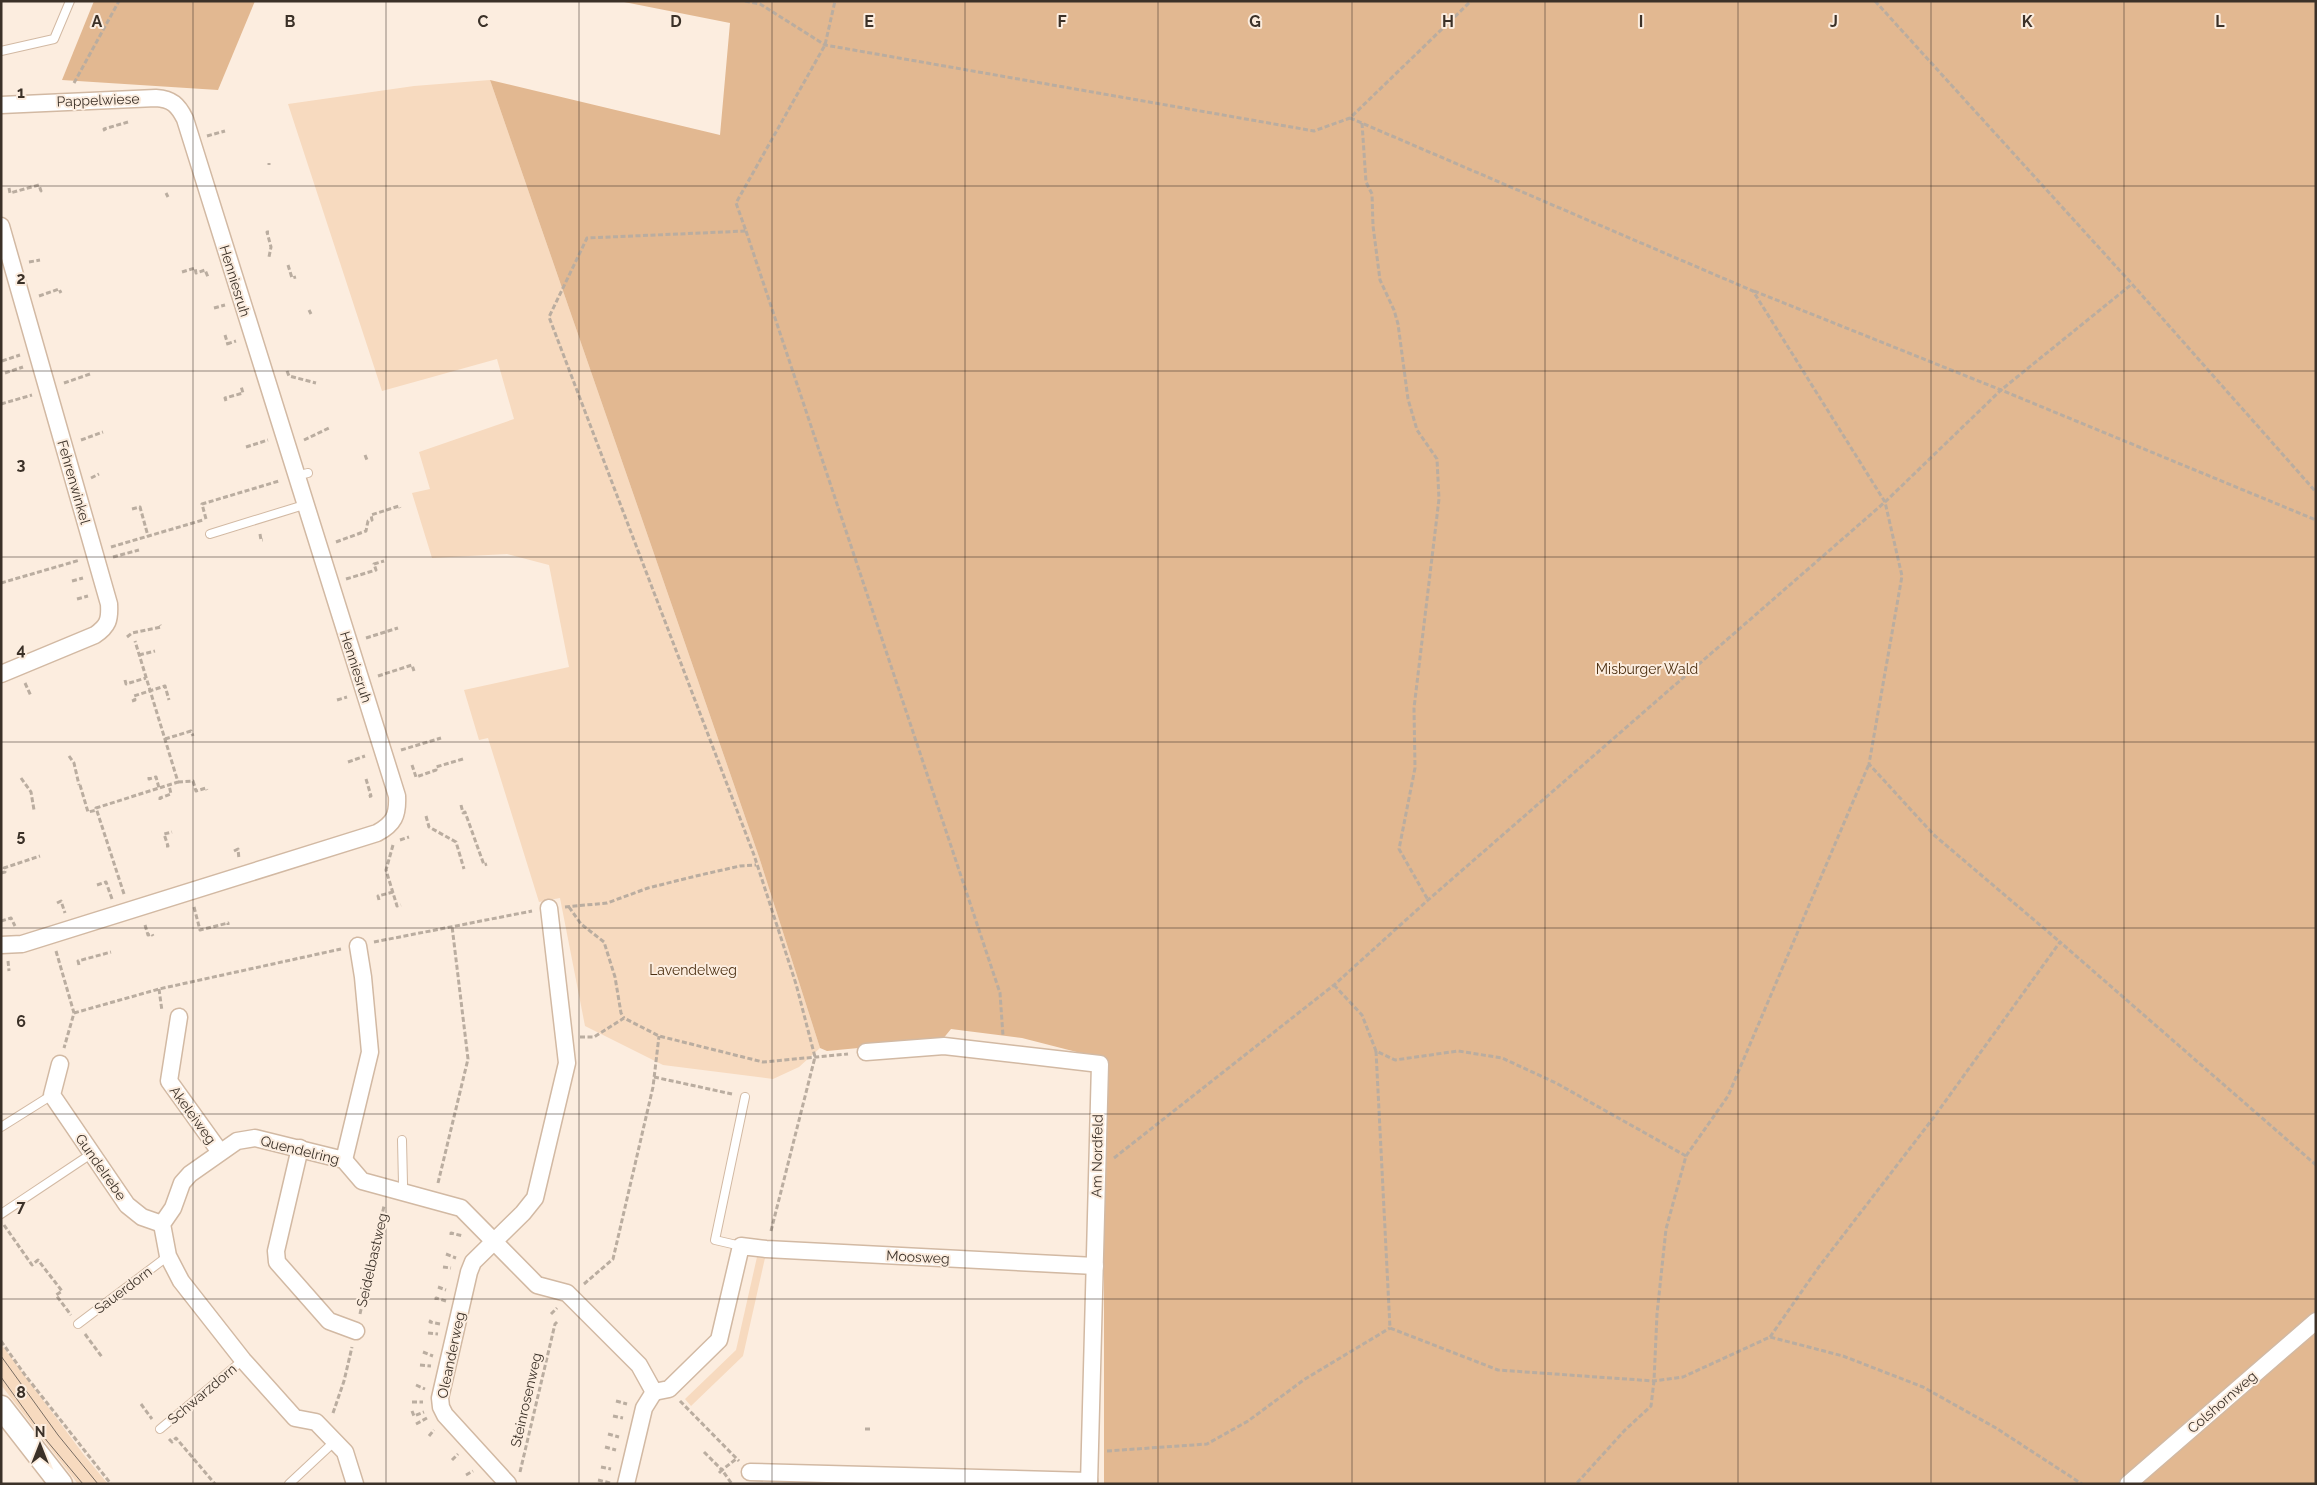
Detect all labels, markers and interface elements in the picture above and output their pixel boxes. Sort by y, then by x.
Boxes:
text: A [92,12,103,31]
text: B [285,12,296,31]
text: C [478,12,489,31]
text: D [670,12,682,31]
text: E [864,12,874,31]
text: F [1057,12,1067,31]
text: G [1249,12,1261,31]
text: H [1442,12,1454,31]
text: I [1639,12,1643,31]
text: J [1830,12,1838,31]
text: K [2022,12,2033,31]
text: L [2215,12,2225,31]
text: 1 [17,83,25,102]
street label: Pappelwiese [56,91,140,109]
street label: Henniesruh [217,243,253,319]
text: 2 [16,269,26,288]
street label: Fehrenwinkel [54,438,94,526]
text: 3 [17,455,26,474]
street label: Henniesruh [337,629,375,705]
text: 4 [16,640,26,659]
park label: Misburger Wald [1596,661,1698,677]
text: 5 [17,826,26,845]
park label: Lavendelweg [649,962,737,978]
text: 6 [16,1012,26,1031]
street label: Akeleiweg [167,1083,219,1147]
street label: Am Nordfeld [1088,1114,1106,1198]
street label: Gundelrebe [72,1131,130,1203]
street label: Quendelring [259,1132,341,1168]
text: 7 [17,1197,26,1216]
street label: Seidelbastweg [353,1211,391,1309]
street label: Moosweg [886,1247,950,1267]
street label: Sauerdorn [91,1263,155,1317]
street label: Oleanderweg [434,1310,468,1400]
street label: Steinrosenweg [507,1351,545,1449]
street label: Schwarzdorn [164,1361,240,1427]
street label: Colshornweg [2184,1368,2260,1436]
text: 8 [16,1383,26,1402]
north arrow [15,1420,65,1470]
text: N [35,1424,45,1440]

